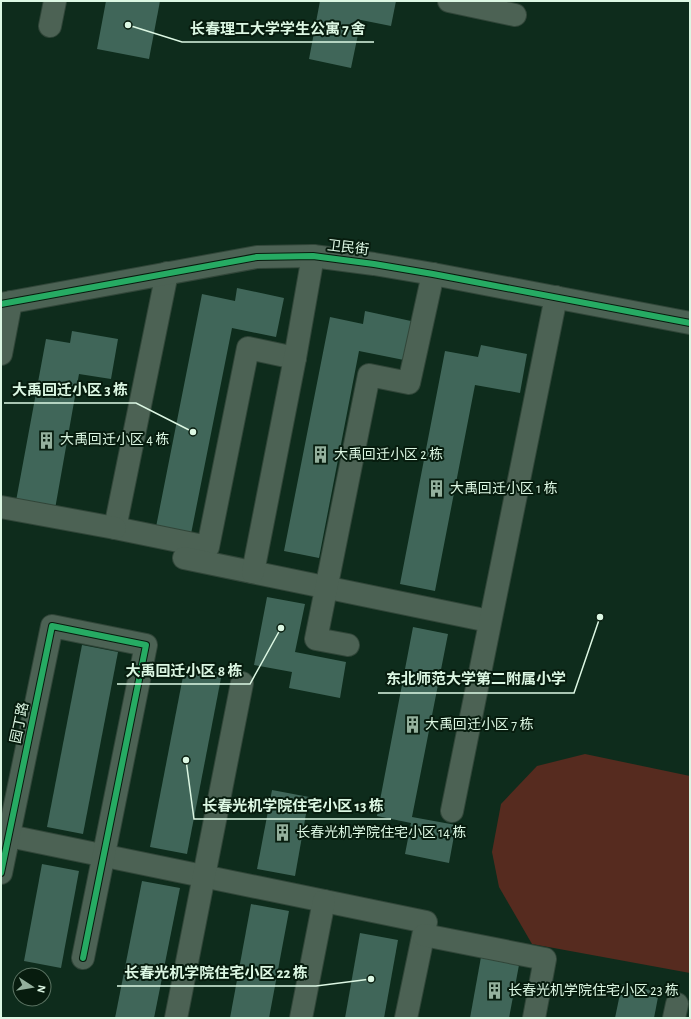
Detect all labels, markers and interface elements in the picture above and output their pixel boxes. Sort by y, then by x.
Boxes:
callout: 长春理工大学学生公寓 7 舍 [182,15,374,42]
text: 长春理工大学学生公寓 7 舍 [190,20,366,37]
street label: 卫民街 [326,238,370,258]
callout: 大禹回迁小区 3 栋 [4,376,136,403]
text: 大禹回迁小区 3 栋 [12,381,128,398]
building icon: 大禹回迁小区 4 栋 [37,430,57,450]
place label: 大禹回迁小区 4 栋 [60,431,169,447]
building icon: 大禹回迁小区 2 栋 [311,445,331,465]
place label: 大禹回迁小区 2 栋 [334,446,443,462]
building icon: 大禹回迁小区 1 栋 [427,479,447,499]
place label: 大禹回迁小区 1 栋 [450,480,557,496]
callout: 大禹回迁小区 8 栋 [117,657,250,684]
text: 大禹回迁小区 8 栋 [126,662,242,679]
callout: 东北师范大学第二附属小学 [378,666,574,693]
text: 东北师范大学第二附属小学 [386,670,566,687]
street label: 园丁路 [8,701,31,745]
building icon: 大禹回迁小区 7 栋 [402,715,422,735]
place label: 大禹回迁小区 7 栋 [425,716,533,732]
callout: 长春光机学院住宅小区 13 栋 [194,792,391,819]
text: 长春光机学院住宅小区 13 栋 [202,797,384,814]
building icon: 长春光机学院住宅小区 14 栋 [273,823,293,843]
place label: 长春光机学院住宅小区 14 栋 [296,824,466,840]
callout: 长春光机学院住宅小区 22 栋 [117,959,316,986]
text: 长春光机学院住宅小区 22 栋 [124,964,308,981]
north arrow [12,967,52,1007]
building icon: 长春光机学院住宅小区 23 栋 [485,981,505,1001]
place label: 长春光机学院住宅小区 23 栋 [508,982,679,998]
text: N [35,984,47,994]

